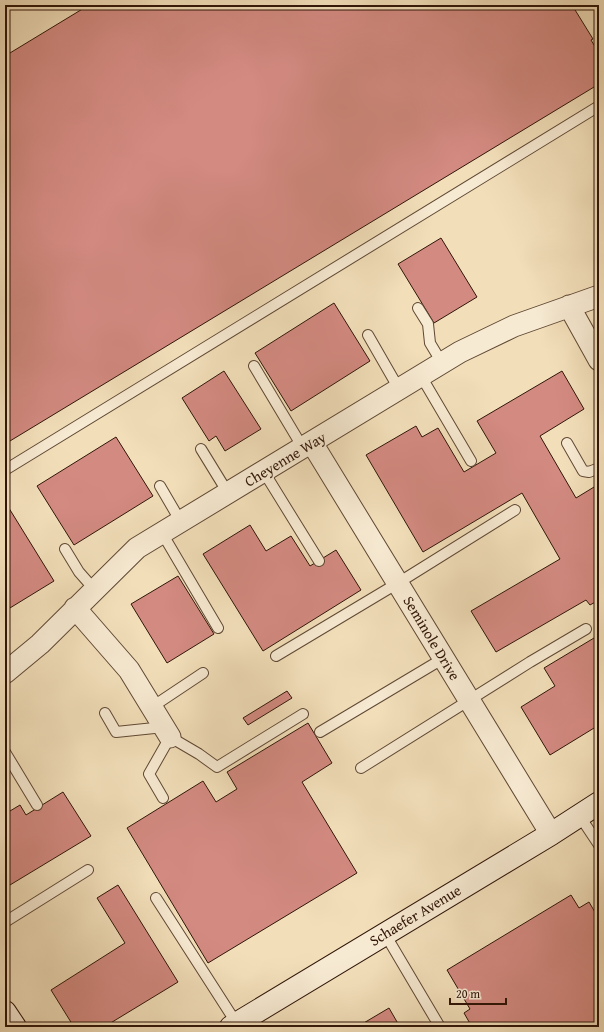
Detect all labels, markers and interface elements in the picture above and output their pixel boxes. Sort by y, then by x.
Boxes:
street label: Cheyenne Way [240,426,330,492]
street label: Seminole Drive [399,592,465,684]
street label: Schaefer Avenue [365,879,465,951]
scale bar [450,980,506,1006]
text: 20 m [456,985,480,1002]

